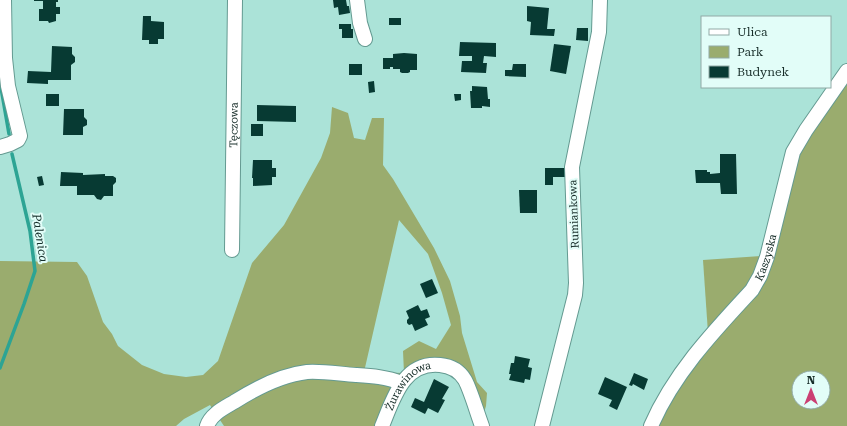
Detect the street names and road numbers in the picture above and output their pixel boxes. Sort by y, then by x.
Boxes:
street label: Tęczowa [227,102,240,148]
street label: Rumiankowa [566,179,582,249]
street label: Kaszyska [752,233,779,283]
street label: Żurawinowa [382,358,432,412]

